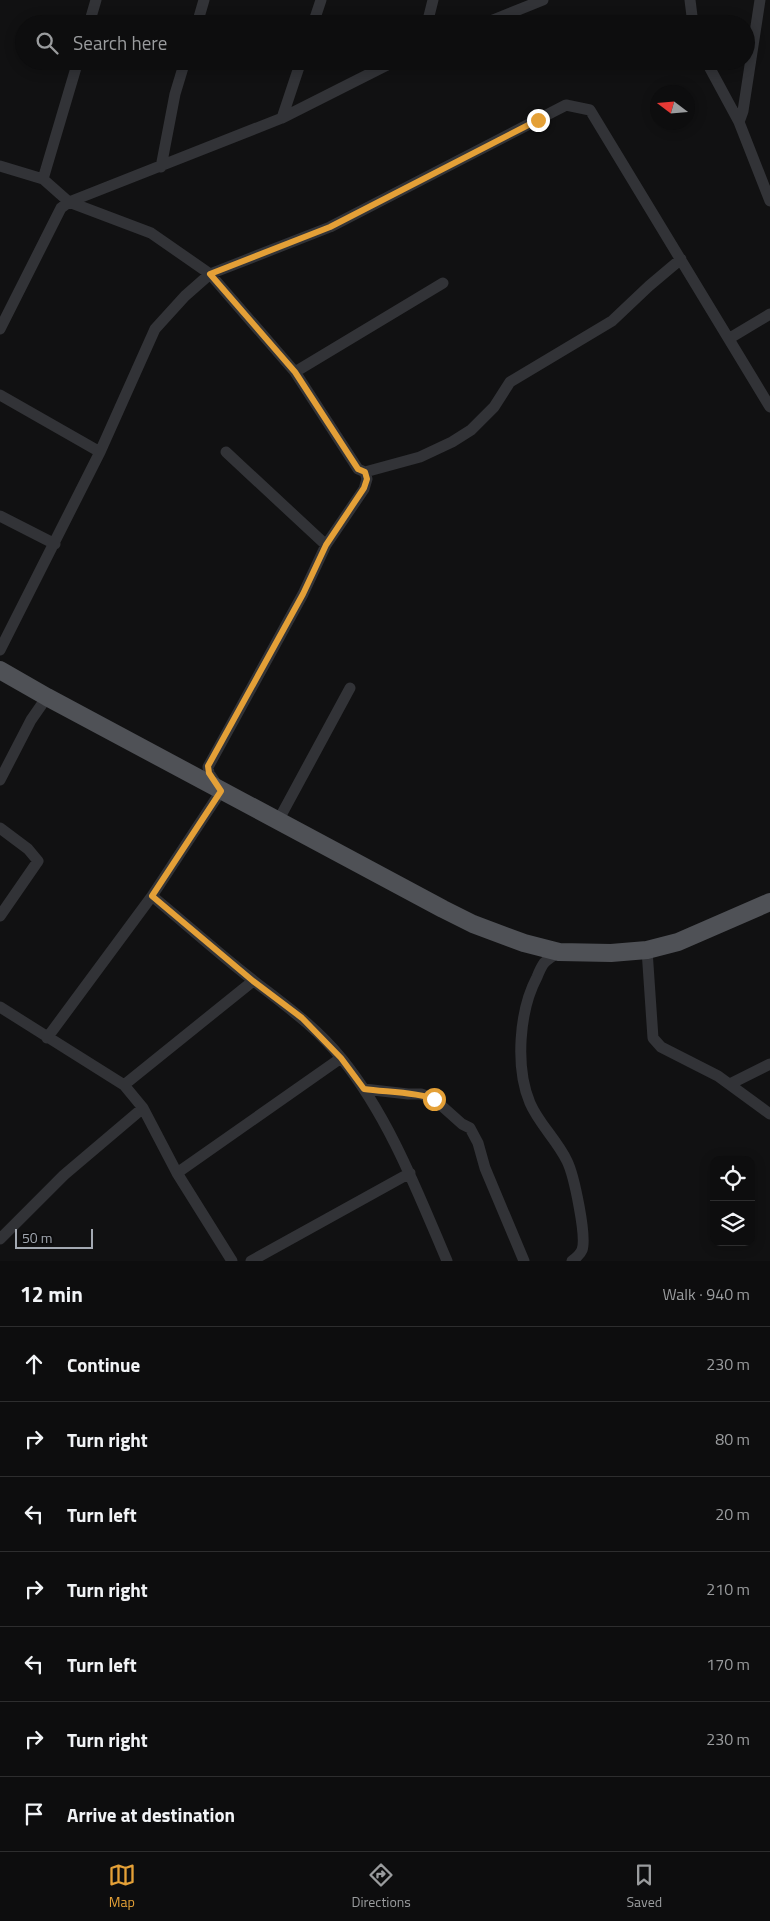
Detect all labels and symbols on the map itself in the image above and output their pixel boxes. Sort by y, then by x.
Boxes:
north arrow [650,85,695,130]
route end [527,109,550,132]
route start [423,1088,446,1111]
scale bar [15,1226,92,1249]

